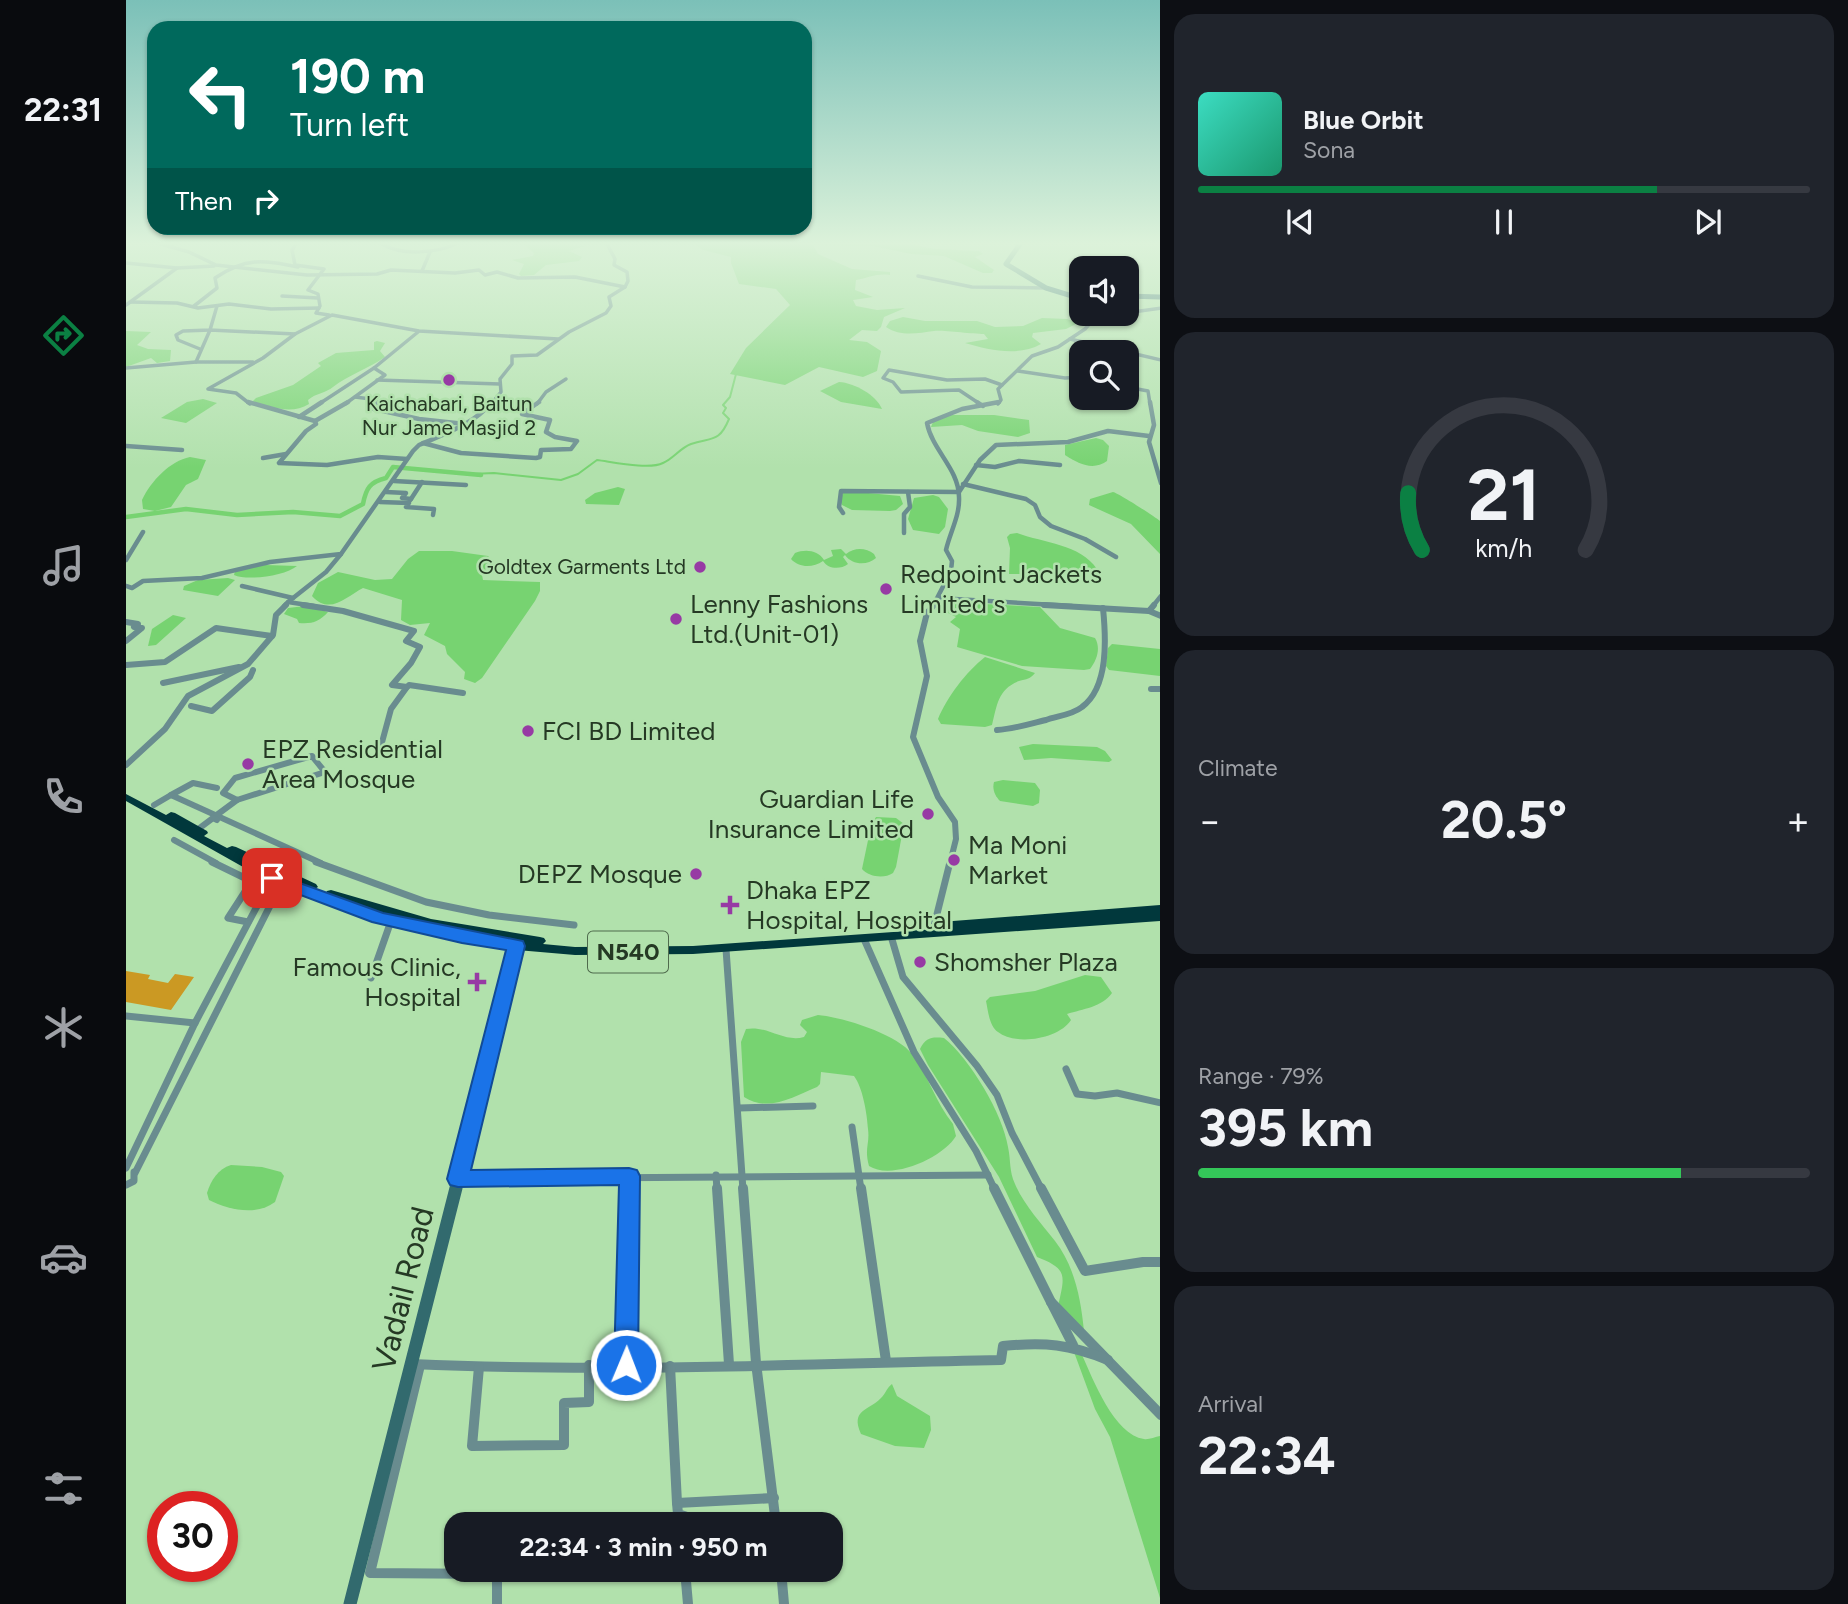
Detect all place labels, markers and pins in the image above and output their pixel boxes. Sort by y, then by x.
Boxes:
marker: Kaichabari, Baitun Nur Jame Masjid 2 [441,372,457,388]
place label: Kaichabari, Baitun Nur Jame Masjid 2 [362,391,536,440]
place label: Goldtex Garments Ltd [478,554,686,579]
place label: Redpoint Jackets Limited s [900,558,1102,620]
marker: Goldtex Garments Ltd [692,559,708,575]
marker: Redpoint Jackets Limited s [878,581,894,597]
place label: Lenny Fashions Ltd.(Unit-01) [690,588,868,650]
marker: Lenny Fashions Ltd.(Unit-01) [668,611,684,627]
place label: FCI BD Limited [542,715,715,747]
marker: FCI BD Limited [520,723,536,739]
place label: EPZ Residential Area Mosque [262,733,443,795]
marker: EPZ Residential Area Mosque [240,756,256,772]
place label: Guardian Life Insurance Limited [708,783,914,845]
marker: Guardian Life Insurance Limited [920,806,936,822]
place label: Ma Moni Market [968,829,1067,891]
pin [242,848,302,908]
marker: Ma Moni Market [946,852,962,868]
place label: DEPZ Mosque [518,858,682,890]
marker: DEPZ Mosque [688,866,704,882]
place label: Dhaka EPZ Hospital, Hospital [746,874,952,936]
marker: Dhaka EPZ Hospital, Hospital [720,895,740,915]
place label: Shomsher Plaza [934,946,1118,978]
place label: Famous Clinic, Hospital [293,951,461,1013]
marker: Shomsher Plaza [912,954,928,970]
marker: Famous Clinic, Hospital [467,972,487,992]

